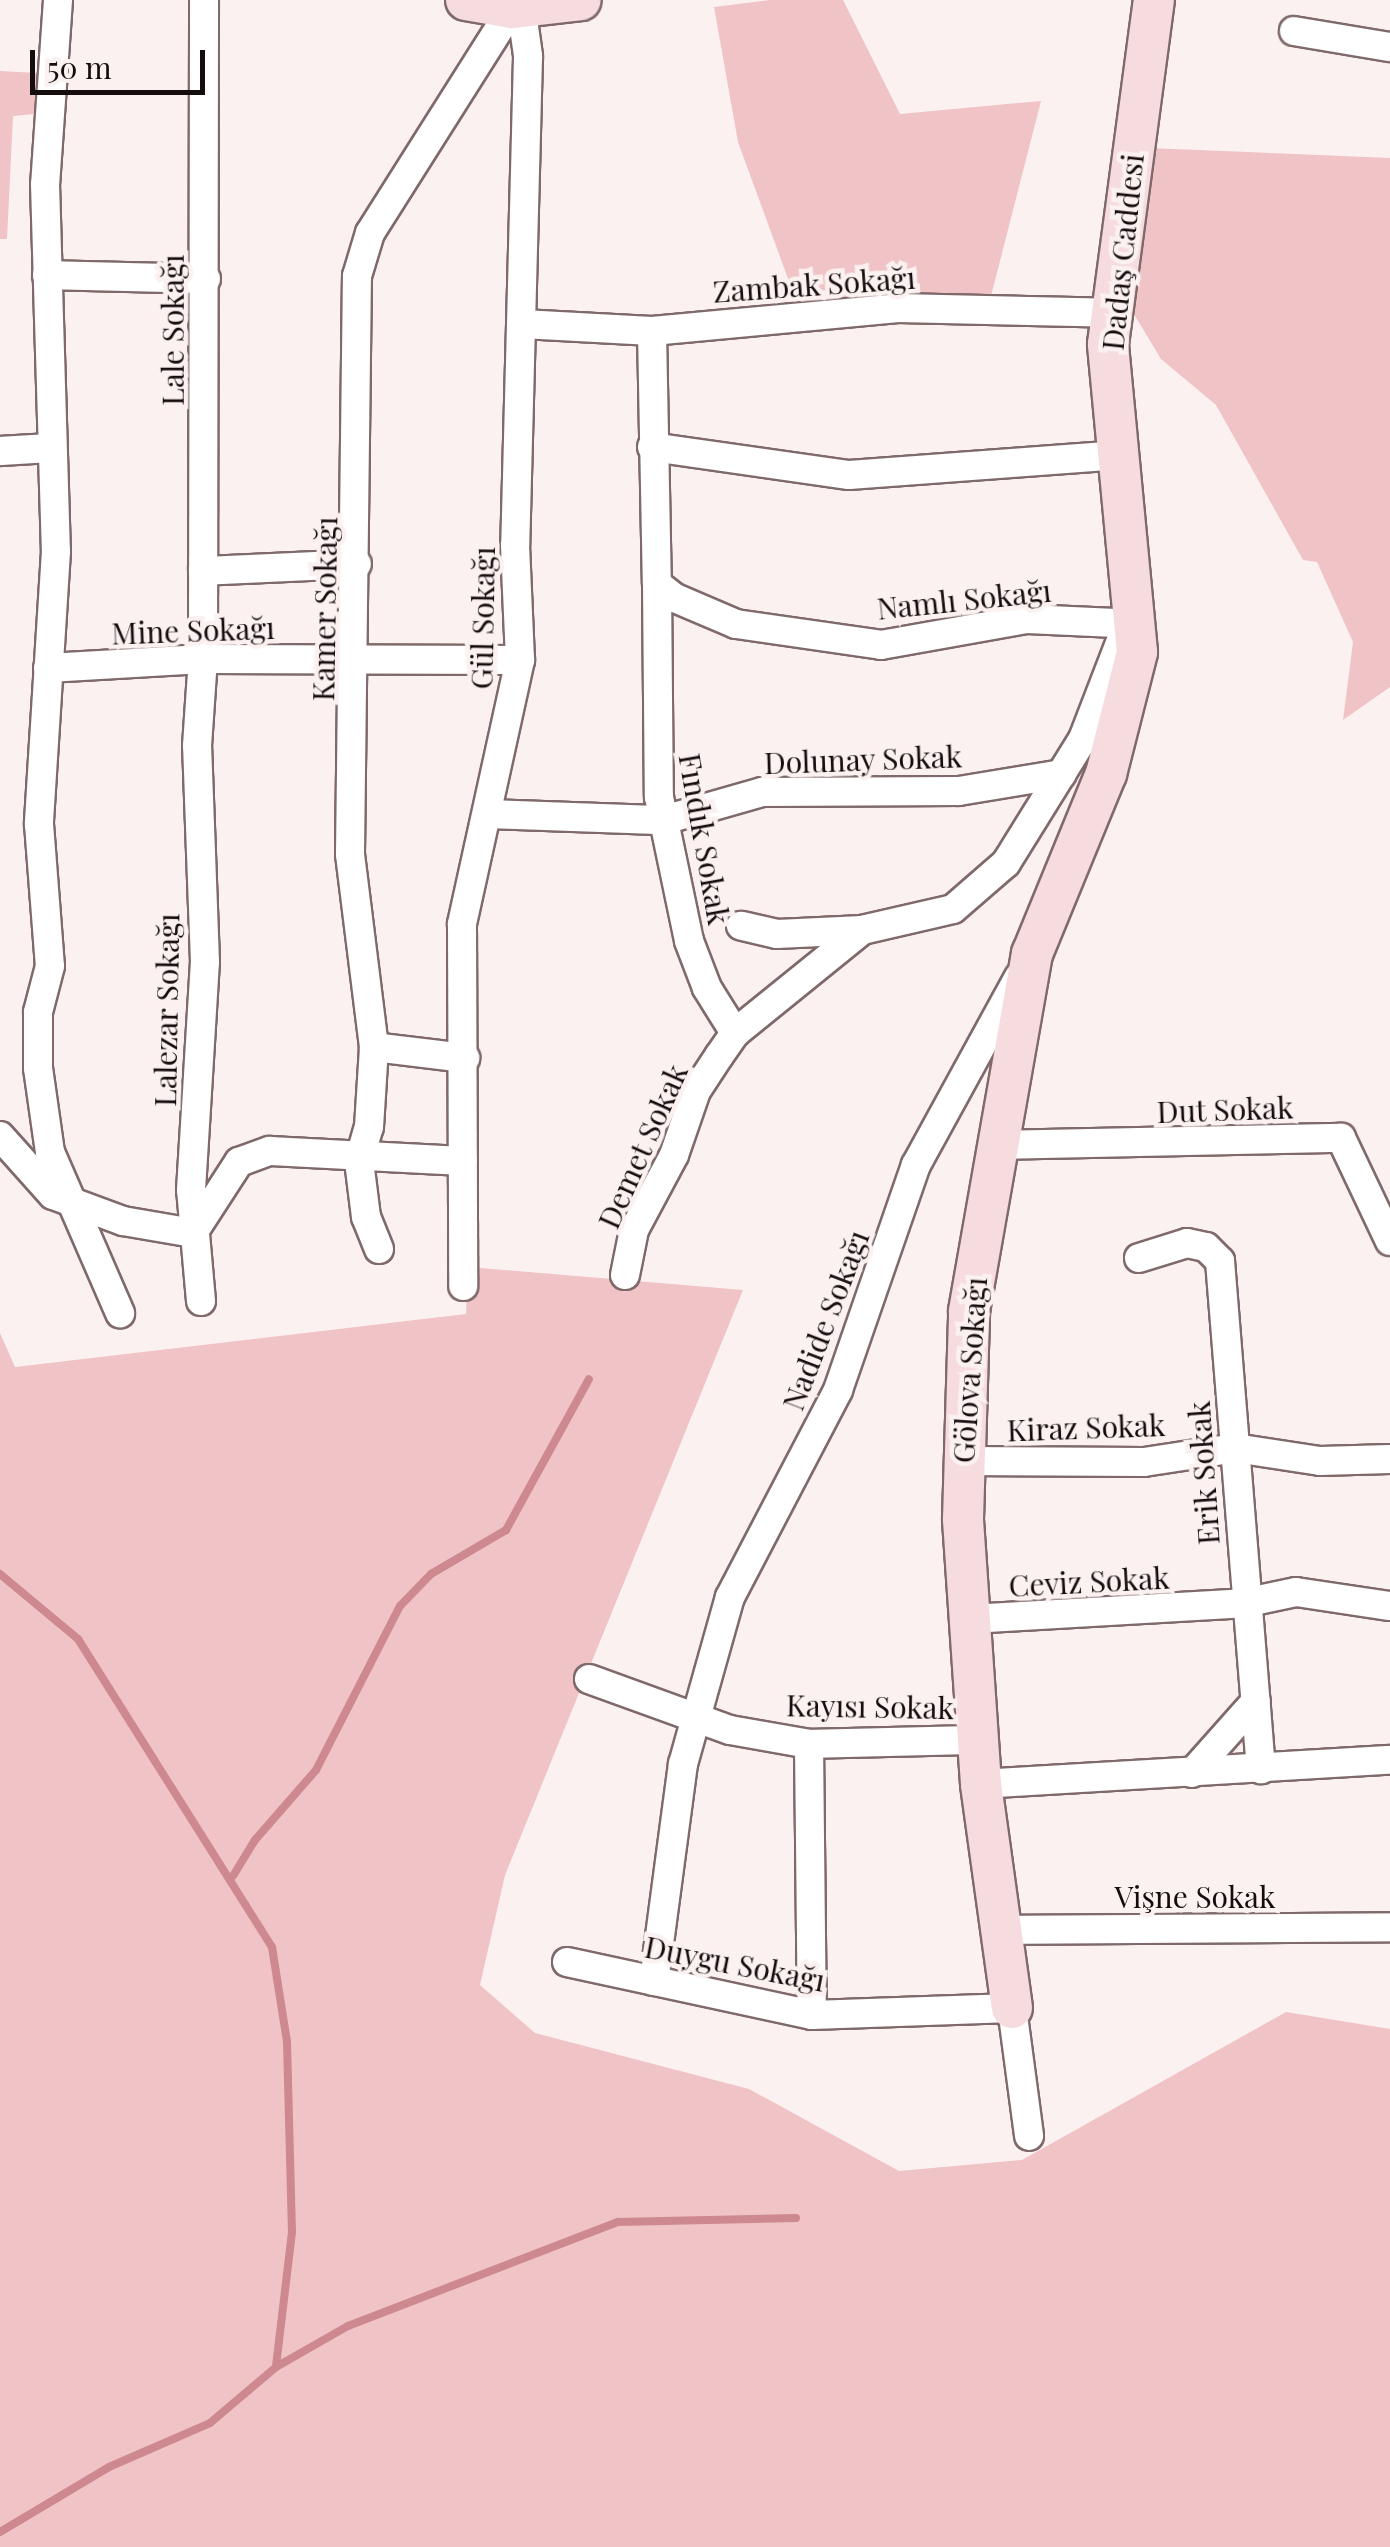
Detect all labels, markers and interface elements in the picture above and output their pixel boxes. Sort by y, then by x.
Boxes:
scale bar [35,30,210,92]
text: 50 m [47,47,112,87]
street label: Dadaş Caddesi [1094,152,1150,352]
street label: Lale Sokağı [154,254,190,406]
street label: Zambak Sokağı [711,259,917,309]
street label: Kamer Sokağı [304,516,344,702]
street label: Gül Sokağı [463,546,501,690]
street label: Namlı Sokağı [875,572,1053,626]
street label: Mine Sokağı [111,609,275,651]
street label: Dolunay Sokak [763,738,963,780]
street label: Fındık Sokak [672,750,738,928]
street label: Lalezar Sokağı [146,913,186,1107]
street label: Demet Sokak [590,1058,694,1234]
street label: Dut Sokak [1156,1089,1294,1129]
street label: Nadide Sokağı [774,1225,876,1415]
street label: Gölova Sokağı [945,1276,993,1464]
street label: Erik Sokak [1180,1400,1226,1546]
street label: Kiraz Sokak [1006,1406,1166,1448]
street label: Ceviz Sokak [1008,1559,1170,1603]
street label: Kayısı Sokak [786,1687,954,1725]
street label: Vişne Sokak [1115,1878,1275,1914]
street label: Duygu Sokağı [642,1928,828,1998]

